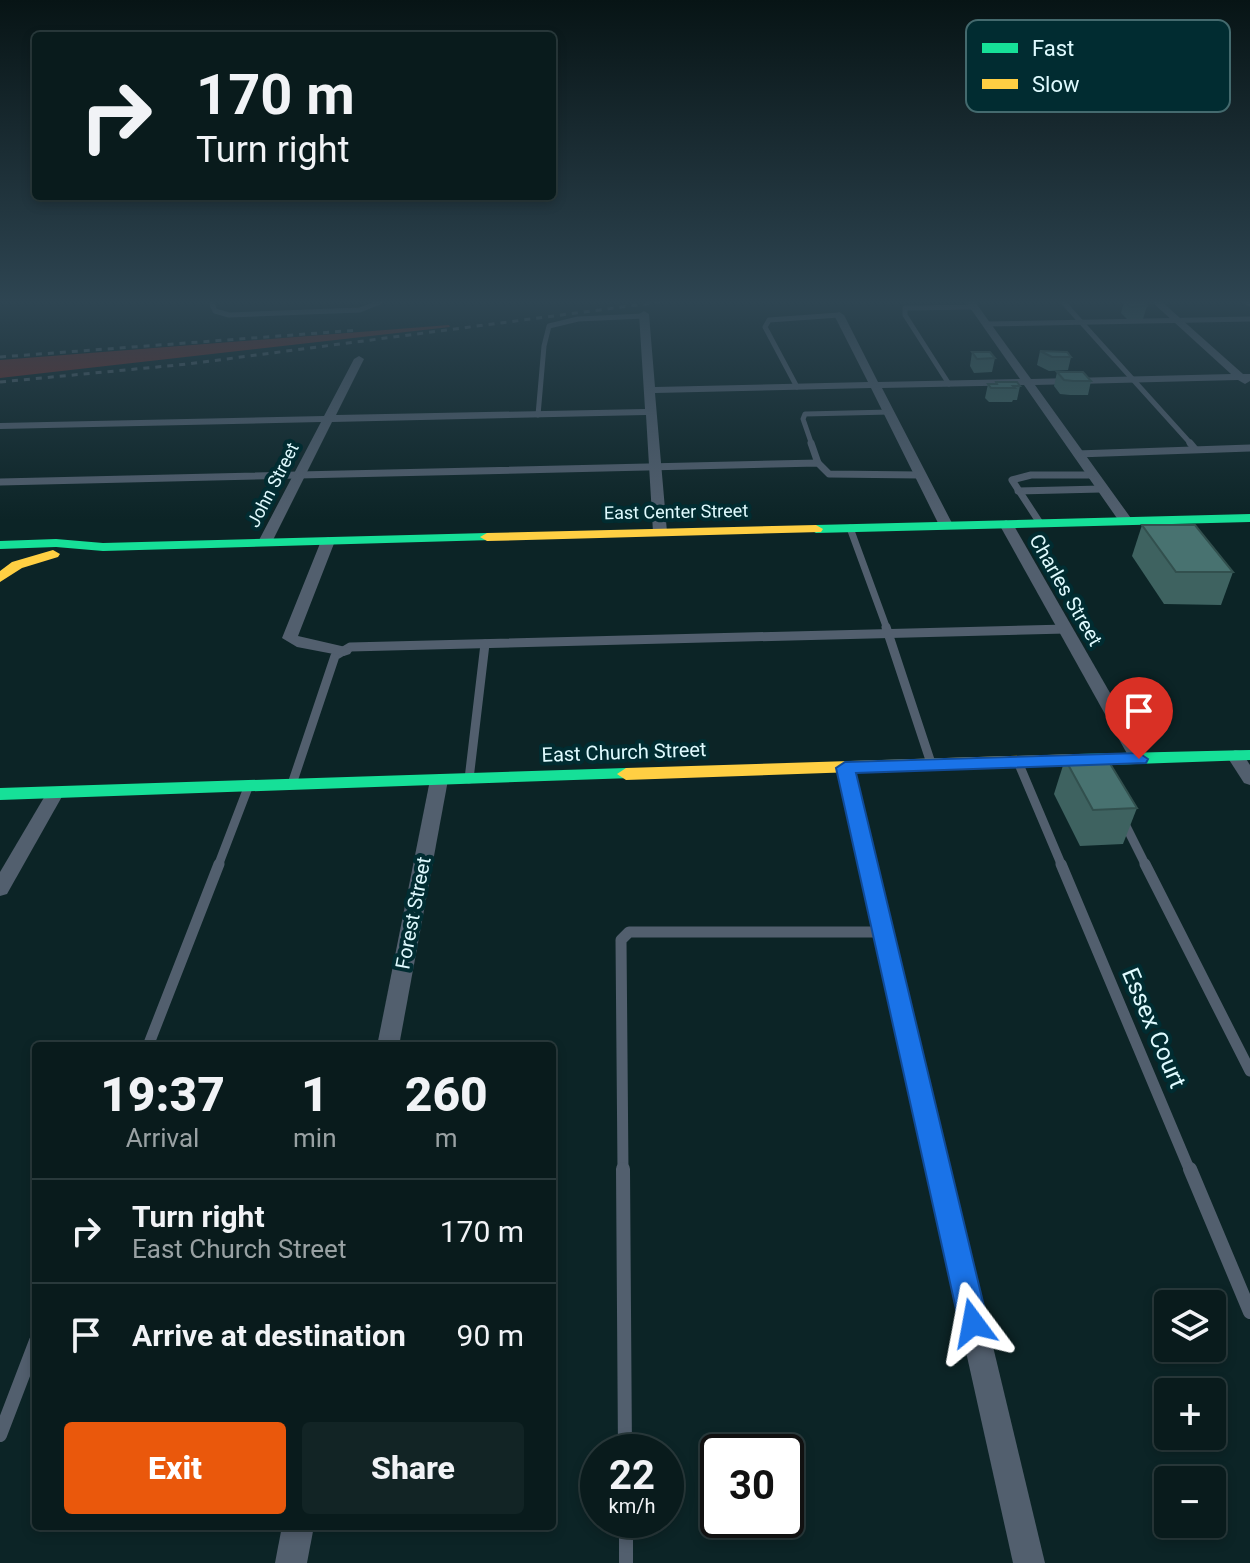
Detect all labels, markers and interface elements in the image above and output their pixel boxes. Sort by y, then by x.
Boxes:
legend [966,20,1230,112]
text: Fast [1032,36,1074,61]
text: 170 m [196,62,355,128]
icon: right [64,64,168,168]
text: Slow [1032,72,1080,97]
text: Turn right [196,129,349,171]
street label: John Street [242,439,303,531]
street label: East Center Street [604,500,748,523]
street label: Charles Street [1024,530,1108,650]
pin [1105,677,1173,759]
icon: arrive [1117,689,1161,733]
street label: East Church Street [541,737,707,767]
street label: Forest Street [390,855,436,971]
street label: Essex Court [1116,964,1192,1093]
text: 19:37 [100,1066,225,1123]
text: 1 [301,1066,329,1123]
text: 260 [405,1066,488,1123]
text: Arrival [126,1123,199,1153]
text: min [293,1123,337,1153]
text: m [435,1123,458,1153]
text: Turn right [132,1199,265,1234]
icon: right [64,1209,108,1253]
text: 170 m [440,1214,524,1249]
text: East Church Street [132,1234,346,1264]
position arrow [931,1281,1015,1365]
map controls [1154,1290,1226,1538]
button: layers [1154,1290,1226,1362]
icon: arrive [64,1313,108,1357]
text: Arrive at destination [132,1318,406,1353]
text: 90 m [457,1318,524,1353]
button: + [1154,1378,1226,1450]
button: Exit [64,1422,286,1514]
button: Share [302,1422,524,1514]
speed limit sign: 30 [700,1434,804,1538]
text: 22 [609,1452,655,1499]
button: − [1154,1466,1226,1538]
text: km/h [609,1494,655,1518]

